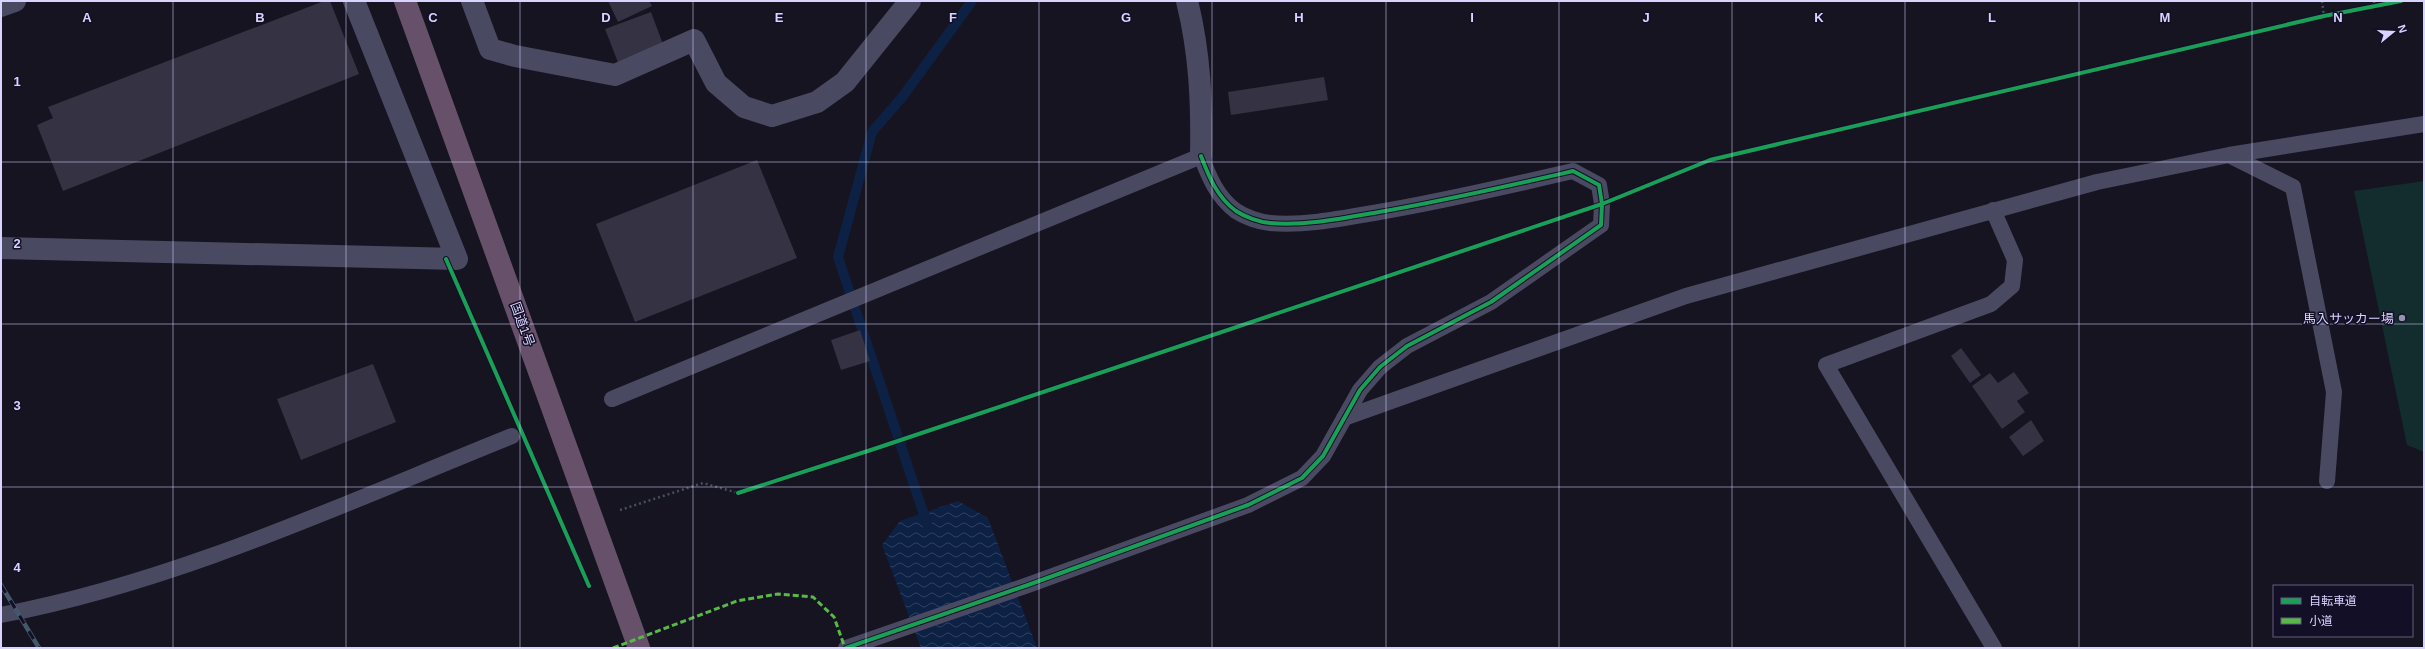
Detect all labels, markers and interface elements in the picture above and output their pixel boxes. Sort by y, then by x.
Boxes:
text: A [82,10,92,25]
text: B [255,10,265,25]
text: C [428,10,438,25]
text: D [601,10,611,25]
text: E [775,10,784,25]
text: F [949,10,957,25]
text: G [1121,10,1131,25]
text: H [1294,10,1304,25]
text: I [1470,10,1474,25]
text: J [1642,10,1650,25]
text: K [1814,10,1824,25]
text: L [1988,10,1996,25]
text: M [2160,10,2170,25]
text: N [2333,10,2343,25]
north arrow [2373,12,2413,52]
text: N [2396,23,2409,35]
text: 1 [13,74,21,89]
text: 2 [13,236,21,251]
street label: 国道1号 [508,300,537,348]
place label: 馬入サッカー場 [2303,311,2394,326]
marker: 馬入サッカー場 [2397,313,2407,323]
text: 3 [13,398,21,413]
text: 4 [13,560,21,575]
legend [2273,585,2413,637]
text: 自転車道 [2309,594,2357,608]
text: 小道 [2309,614,2333,628]

